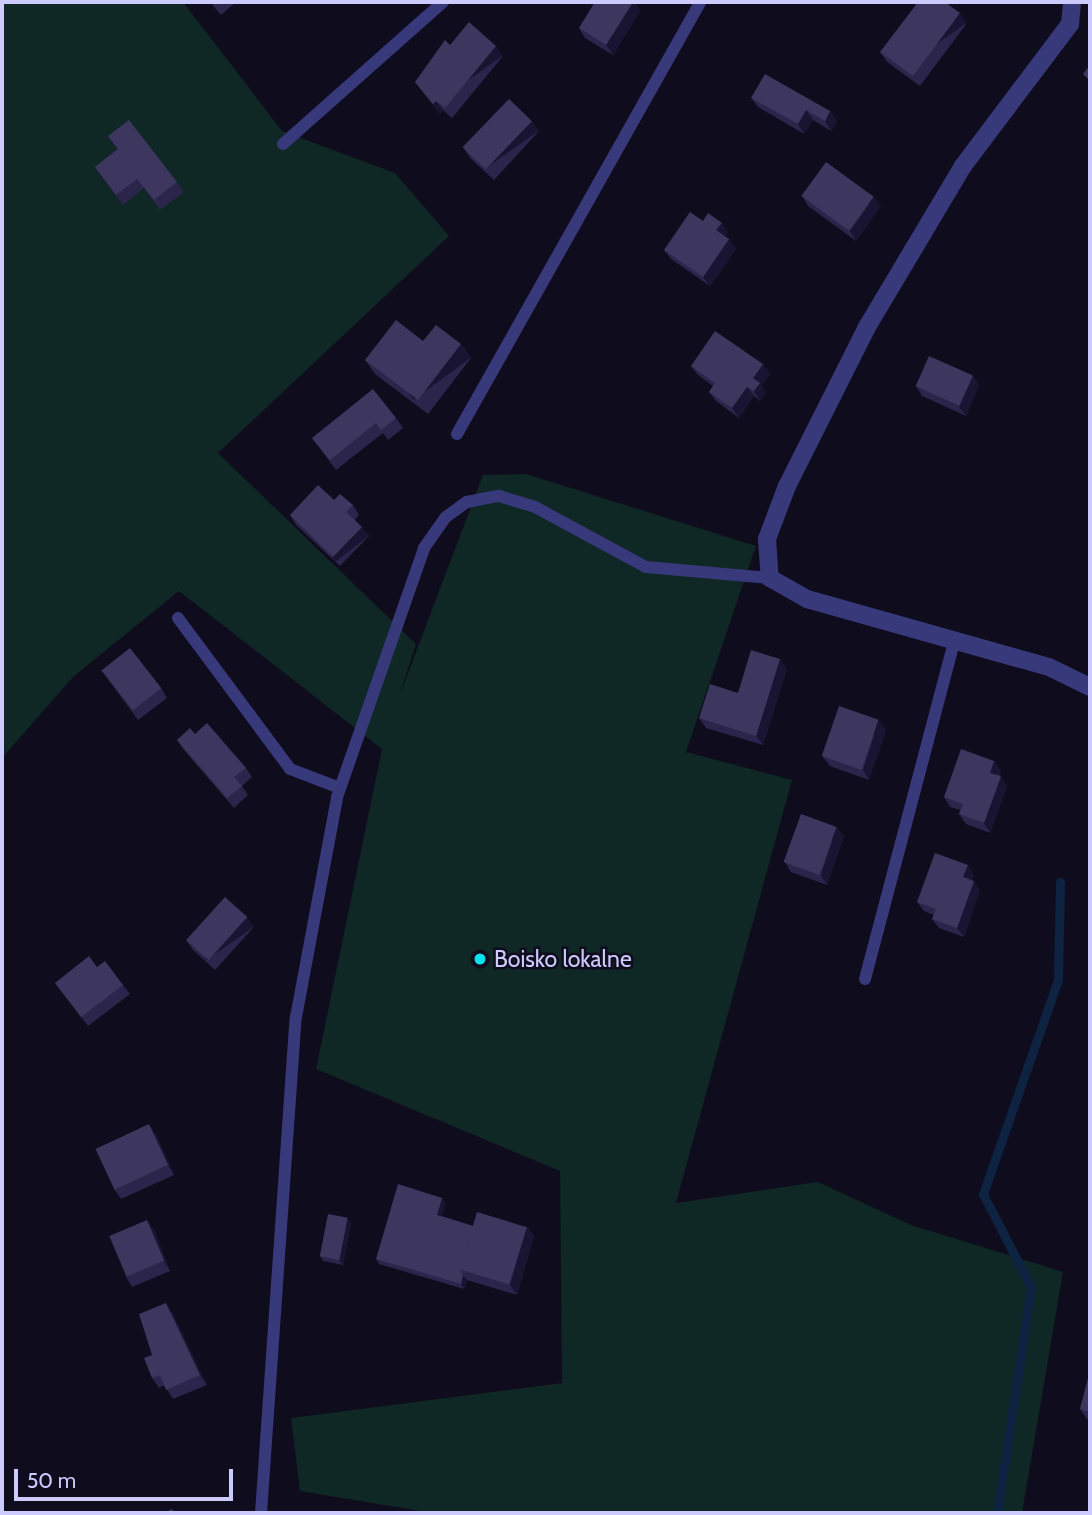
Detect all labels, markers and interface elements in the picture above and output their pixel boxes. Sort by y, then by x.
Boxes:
place label: Boisko lokalne [494,945,632,973]
marker: Boisko lokalne [472,951,488,967]
scale bar [18,1456,236,1500]
text: 50 m [27,1468,76,1493]

